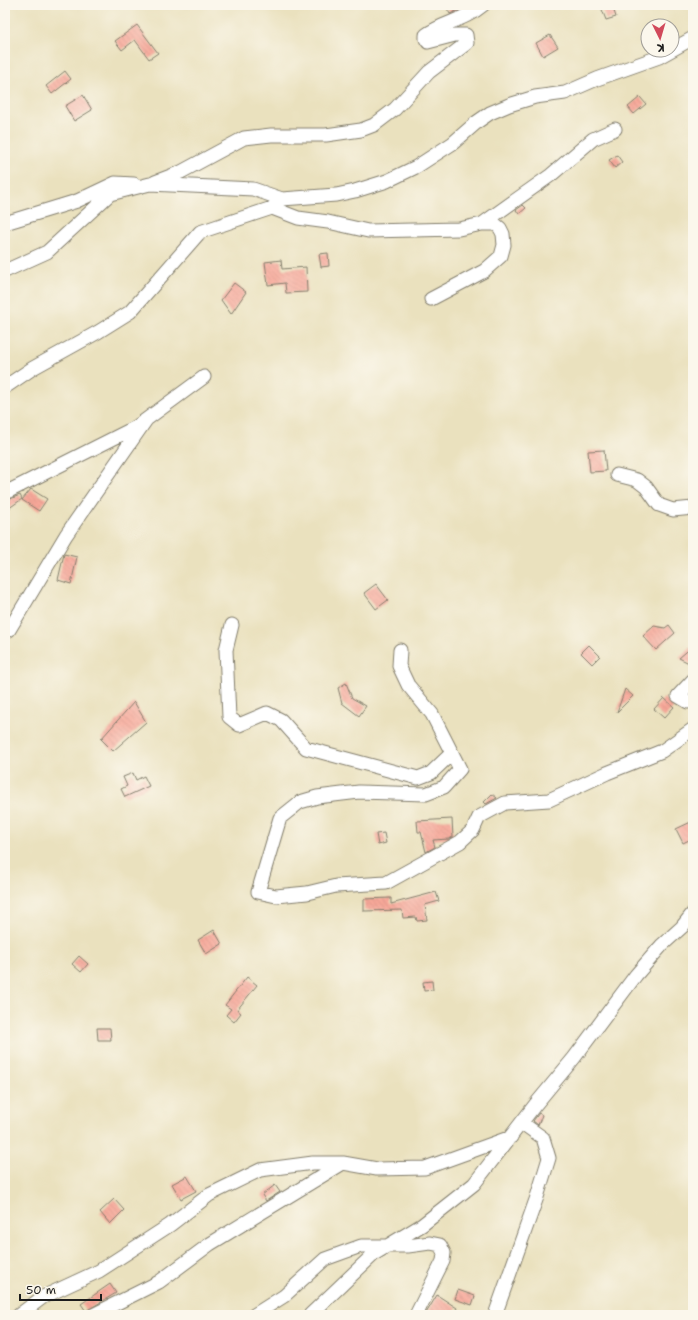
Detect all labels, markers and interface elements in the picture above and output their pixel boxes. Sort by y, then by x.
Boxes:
north arrow [640,18,680,58]
text: K [656,40,665,55]
scale bar [20,1276,101,1302]
text: 50 m [26,1282,56,1298]

